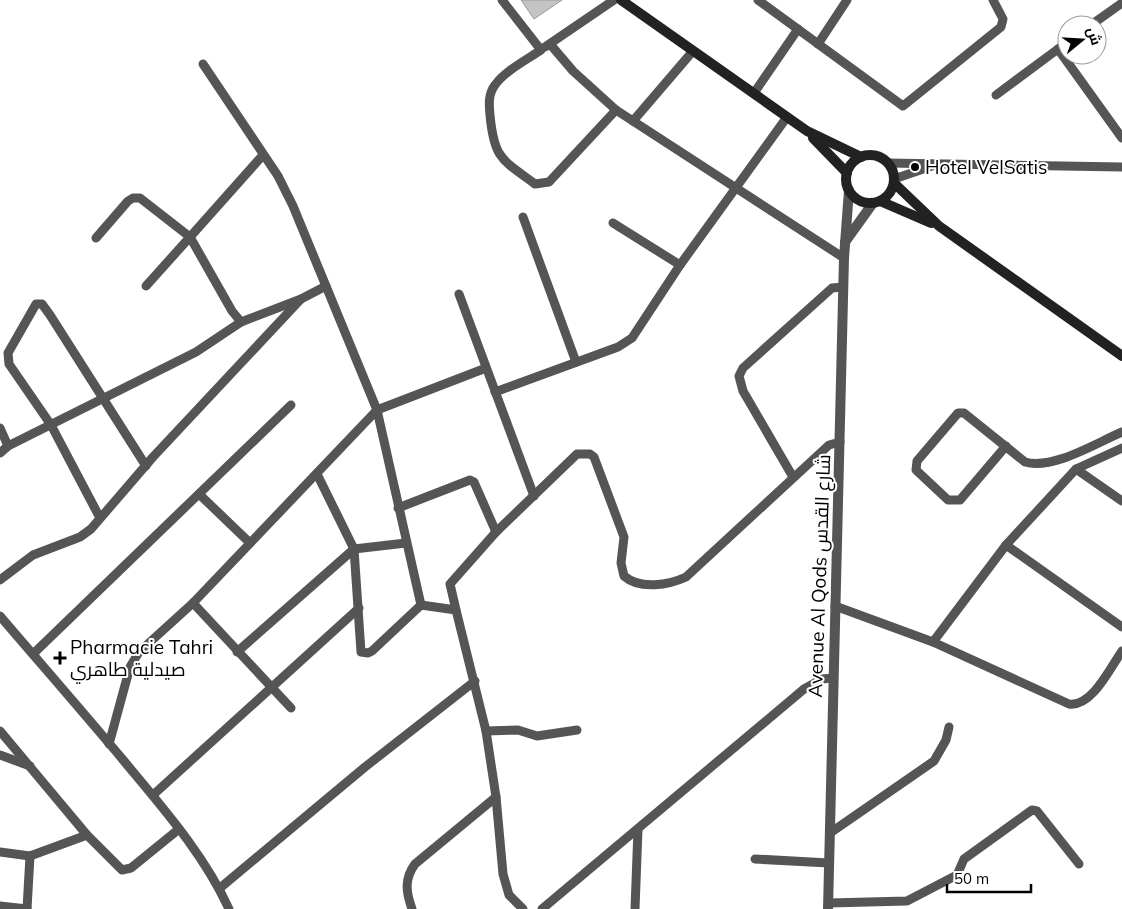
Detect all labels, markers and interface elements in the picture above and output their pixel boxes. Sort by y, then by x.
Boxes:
north arrow [1057,15,1107,65]
text: ش [1083,25,1106,47]
place label: Hotel VelSatis [925,155,1048,179]
marker: Hotel VelSatis [909,161,921,173]
street label: Avenue Al Qods شارع القدس [803,454,837,698]
place label: Pharmacie Tahri صيدلية طاهري [70,635,213,684]
marker: Pharmacie Tahri صيدلية طاهري [54,652,66,664]
scale bar [947,862,1031,894]
text: 50 m [954,869,989,888]

